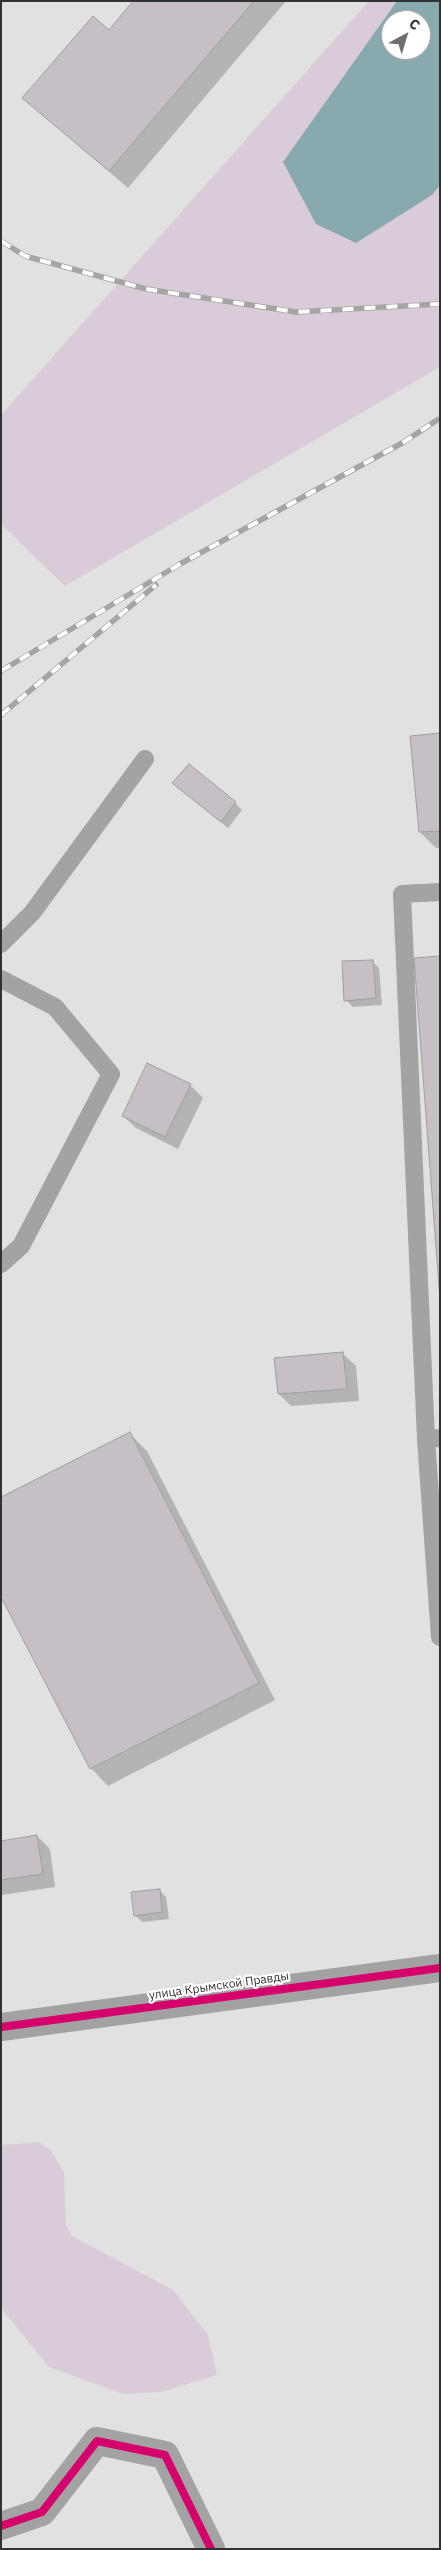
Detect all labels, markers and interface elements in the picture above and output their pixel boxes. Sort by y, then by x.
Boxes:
north arrow [381,10,431,60]
text: С [406,14,424,34]
street label: улица Крымской Правды [148,1969,290,2003]

